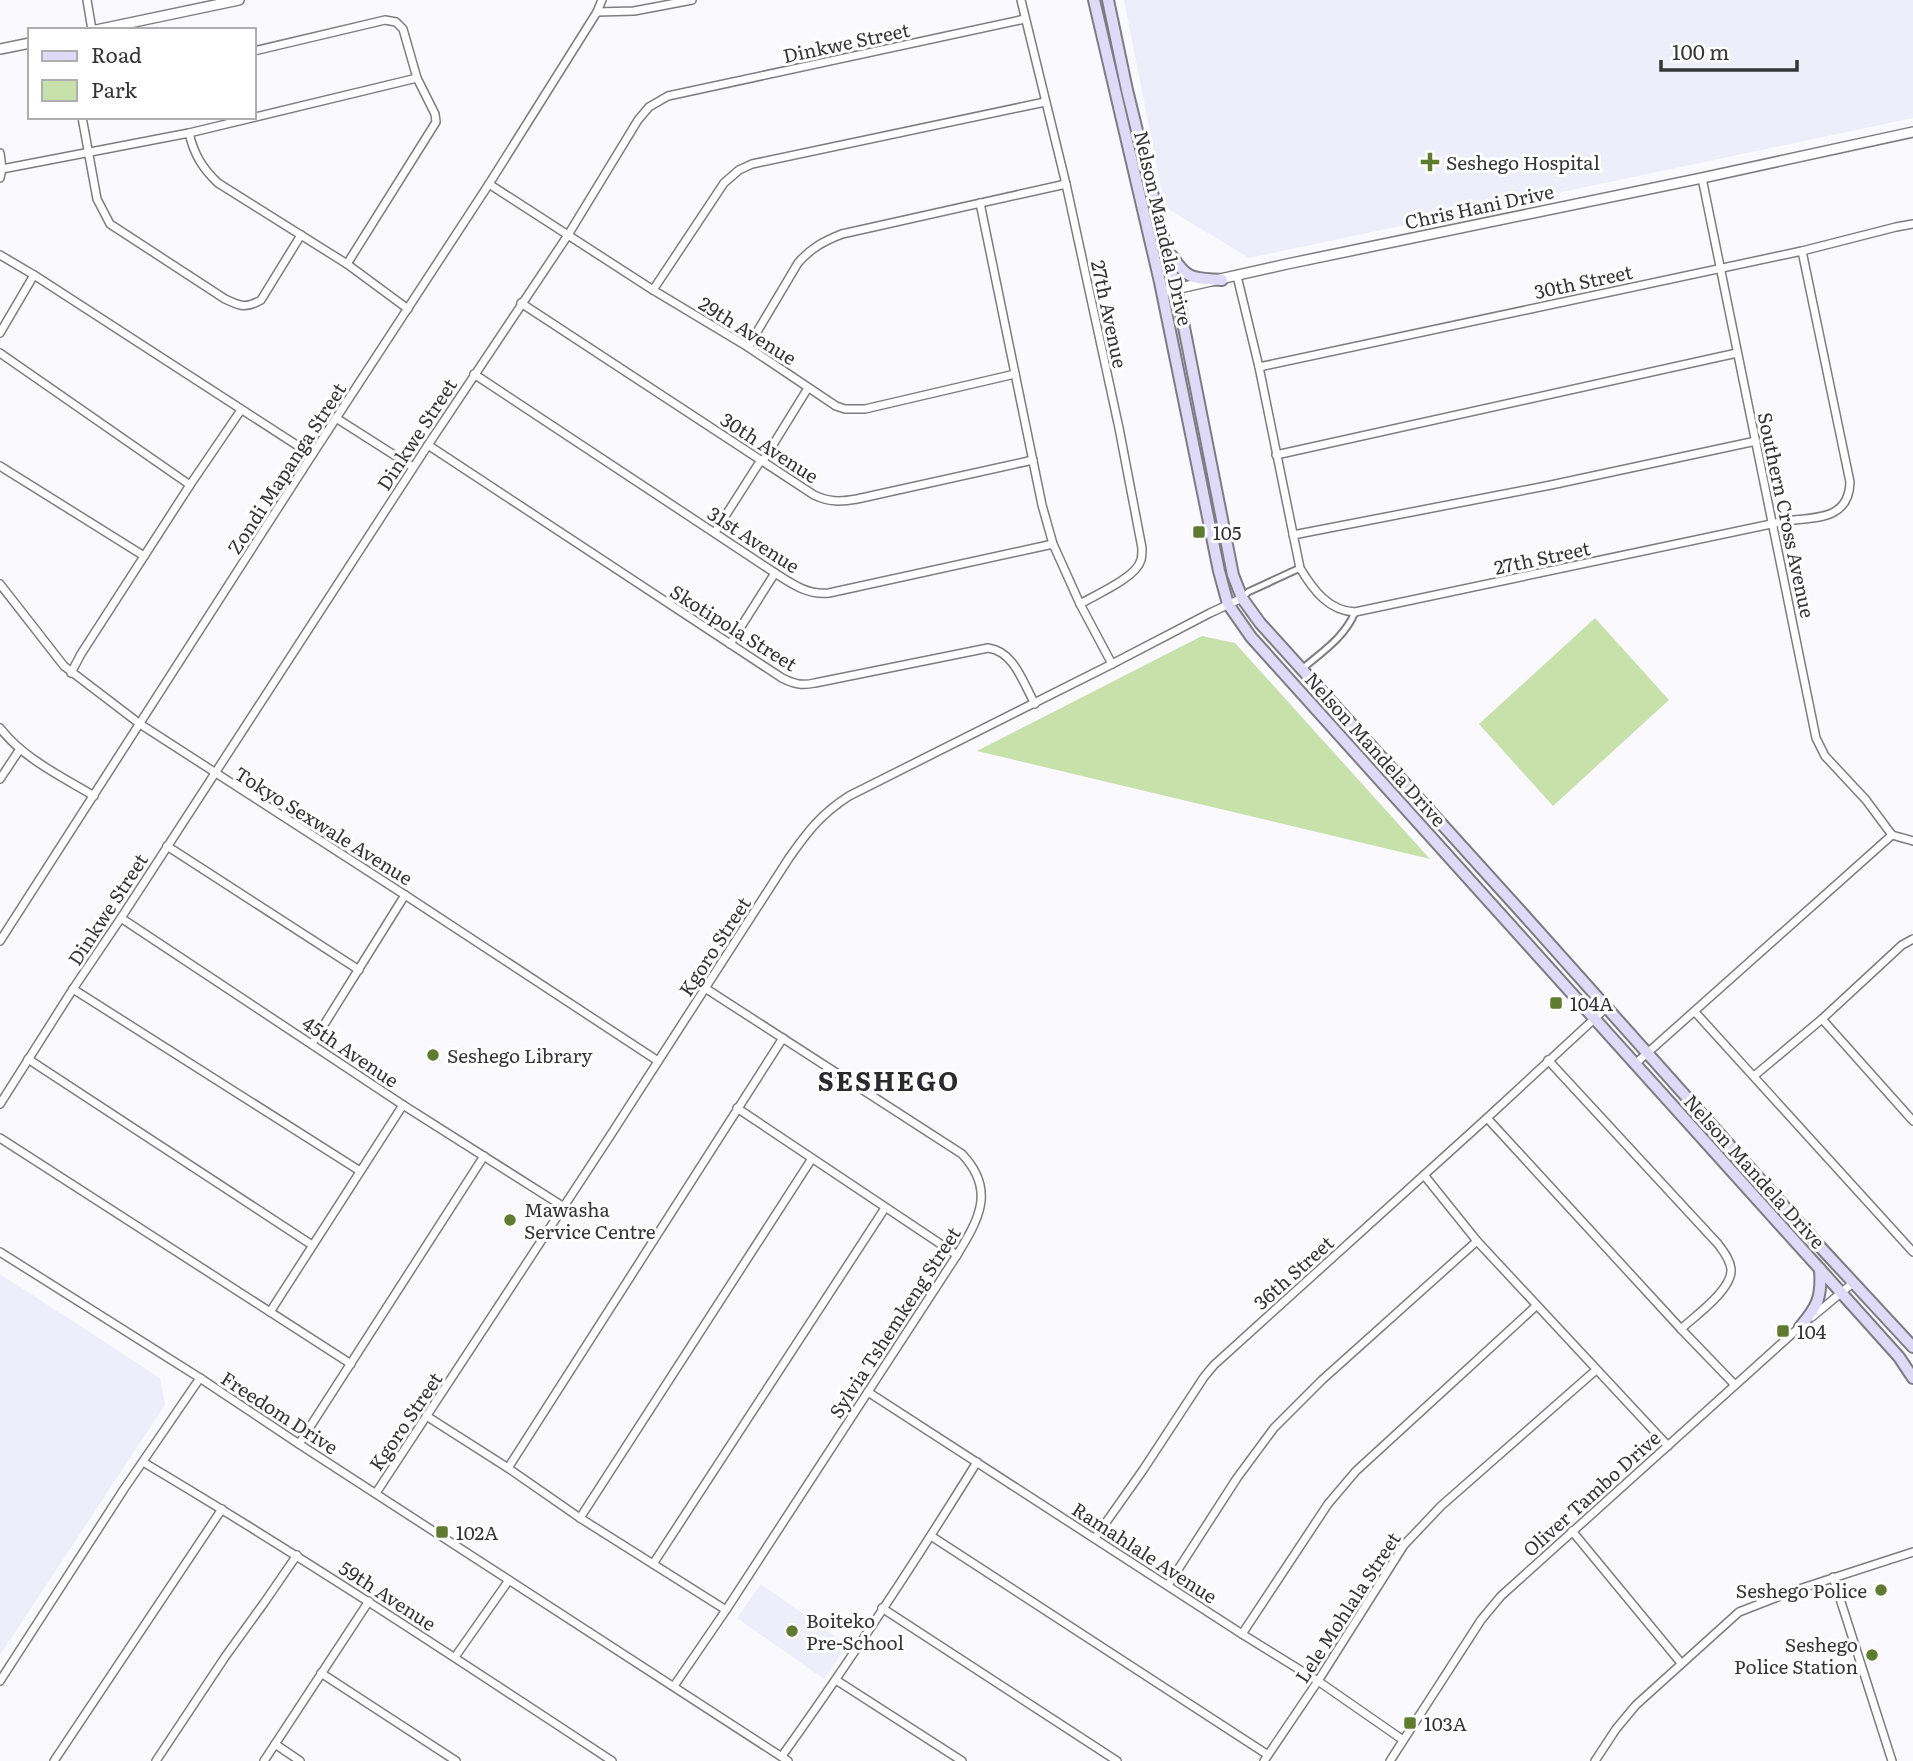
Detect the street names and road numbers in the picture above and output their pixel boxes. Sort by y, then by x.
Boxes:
street label: Dinkwe Street [780,15,912,69]
street label: Nelson Mandela Drive [1128,128,1200,328]
street label: Chris Hani Drive [1402,176,1556,235]
street label: 27th Avenue [1085,257,1135,371]
street label: 30th Street [1531,257,1635,305]
street label: 29th Avenue [694,289,802,371]
street label: Dinkwe Street [369,372,463,496]
street label: Zondi Mapanga Street [220,376,352,559]
street label: 30th Avenue [715,405,825,489]
street label: Southern Cross Avenue [1752,410,1823,621]
street label: 31st Avenue [703,499,806,579]
street label: 27th Street [1491,533,1593,581]
street label: Skotipola Street [665,577,803,677]
street label: Nelson Mandela Drive [1299,666,1453,833]
street label: Tokyo Sexwale Avenue [230,759,419,891]
street label: Dinkwe Street [60,847,154,971]
street label: Kgoro Street [671,890,757,1001]
street label: 45th Avenue [297,1008,405,1094]
street label: Nelson Mandela Drive [1678,1088,1832,1255]
street label: Sylvia Tshemkeng Street [821,1220,967,1423]
street label: 36th Street [1247,1228,1339,1315]
street label: Freedom Drive [216,1364,344,1460]
street label: Kgoro Street [362,1366,449,1476]
street label: Oliver Tambo Drive [1516,1423,1666,1562]
street label: Ramahlale Avenue [1067,1495,1223,1610]
street label: Lele Mohlala Street [1288,1526,1407,1688]
street label: 59th Avenue [334,1553,442,1637]

